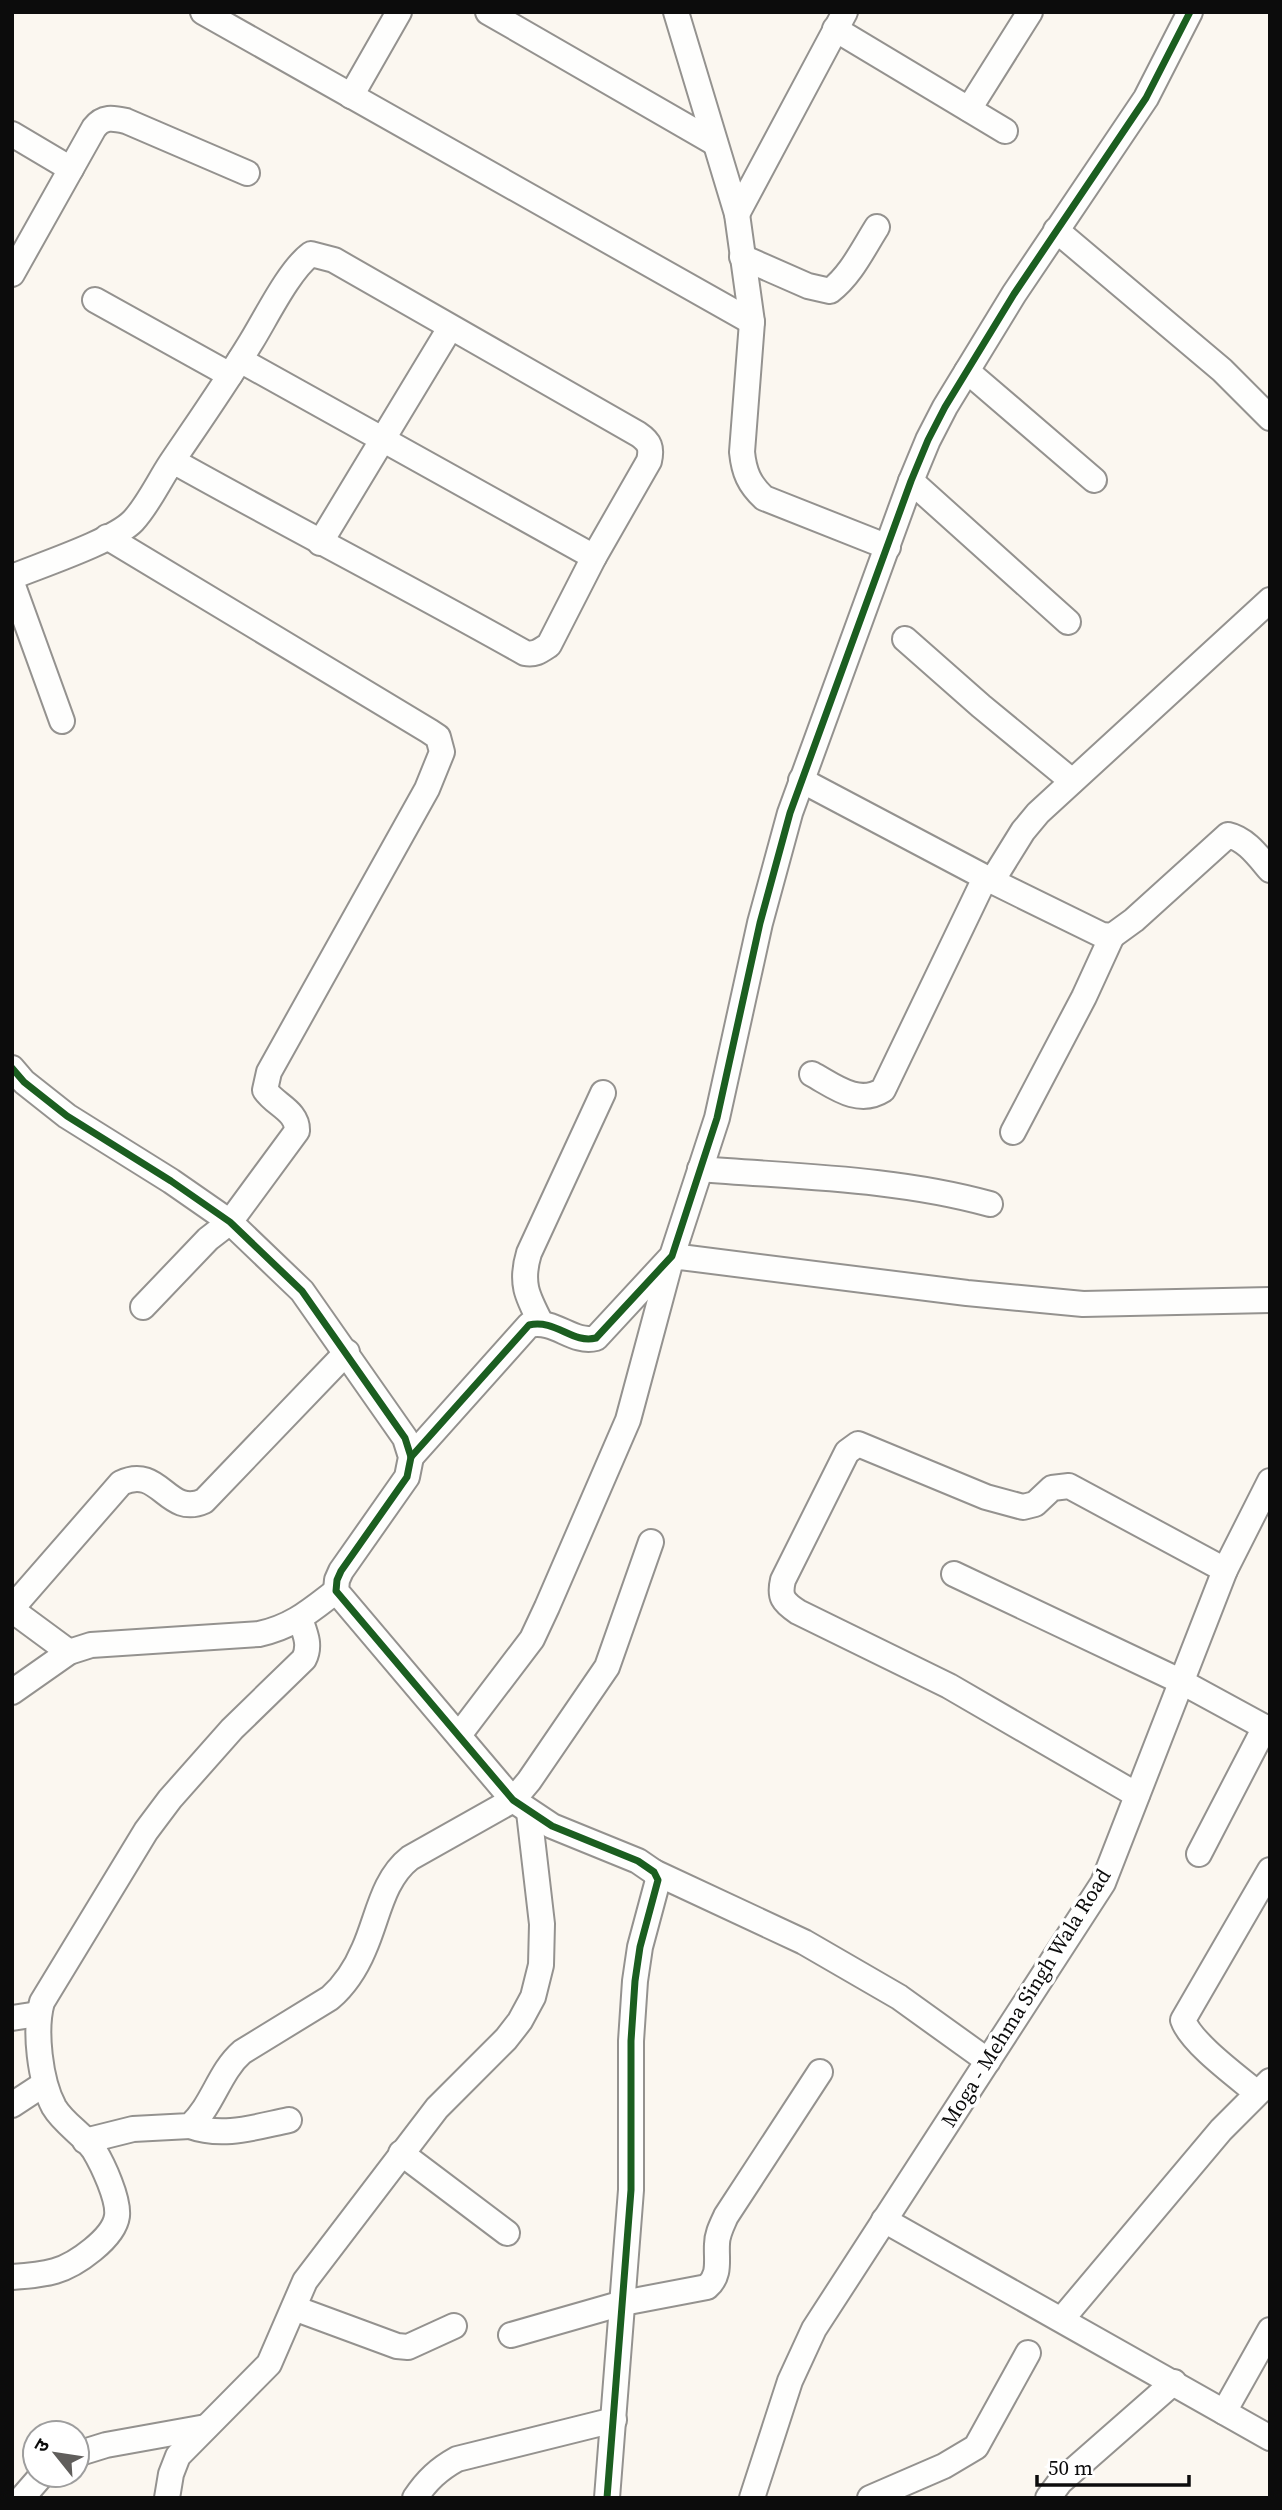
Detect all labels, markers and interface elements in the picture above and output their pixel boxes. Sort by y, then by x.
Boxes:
street label: Moga - Mehma Singh Wala Road [934,1863,1117,2132]
north arrow [21,2419,91,2489]
text: उ [27,2433,56,2457]
scale bar [1037,2444,1189,2488]
text: 50 m [1048,2453,1093,2482]

